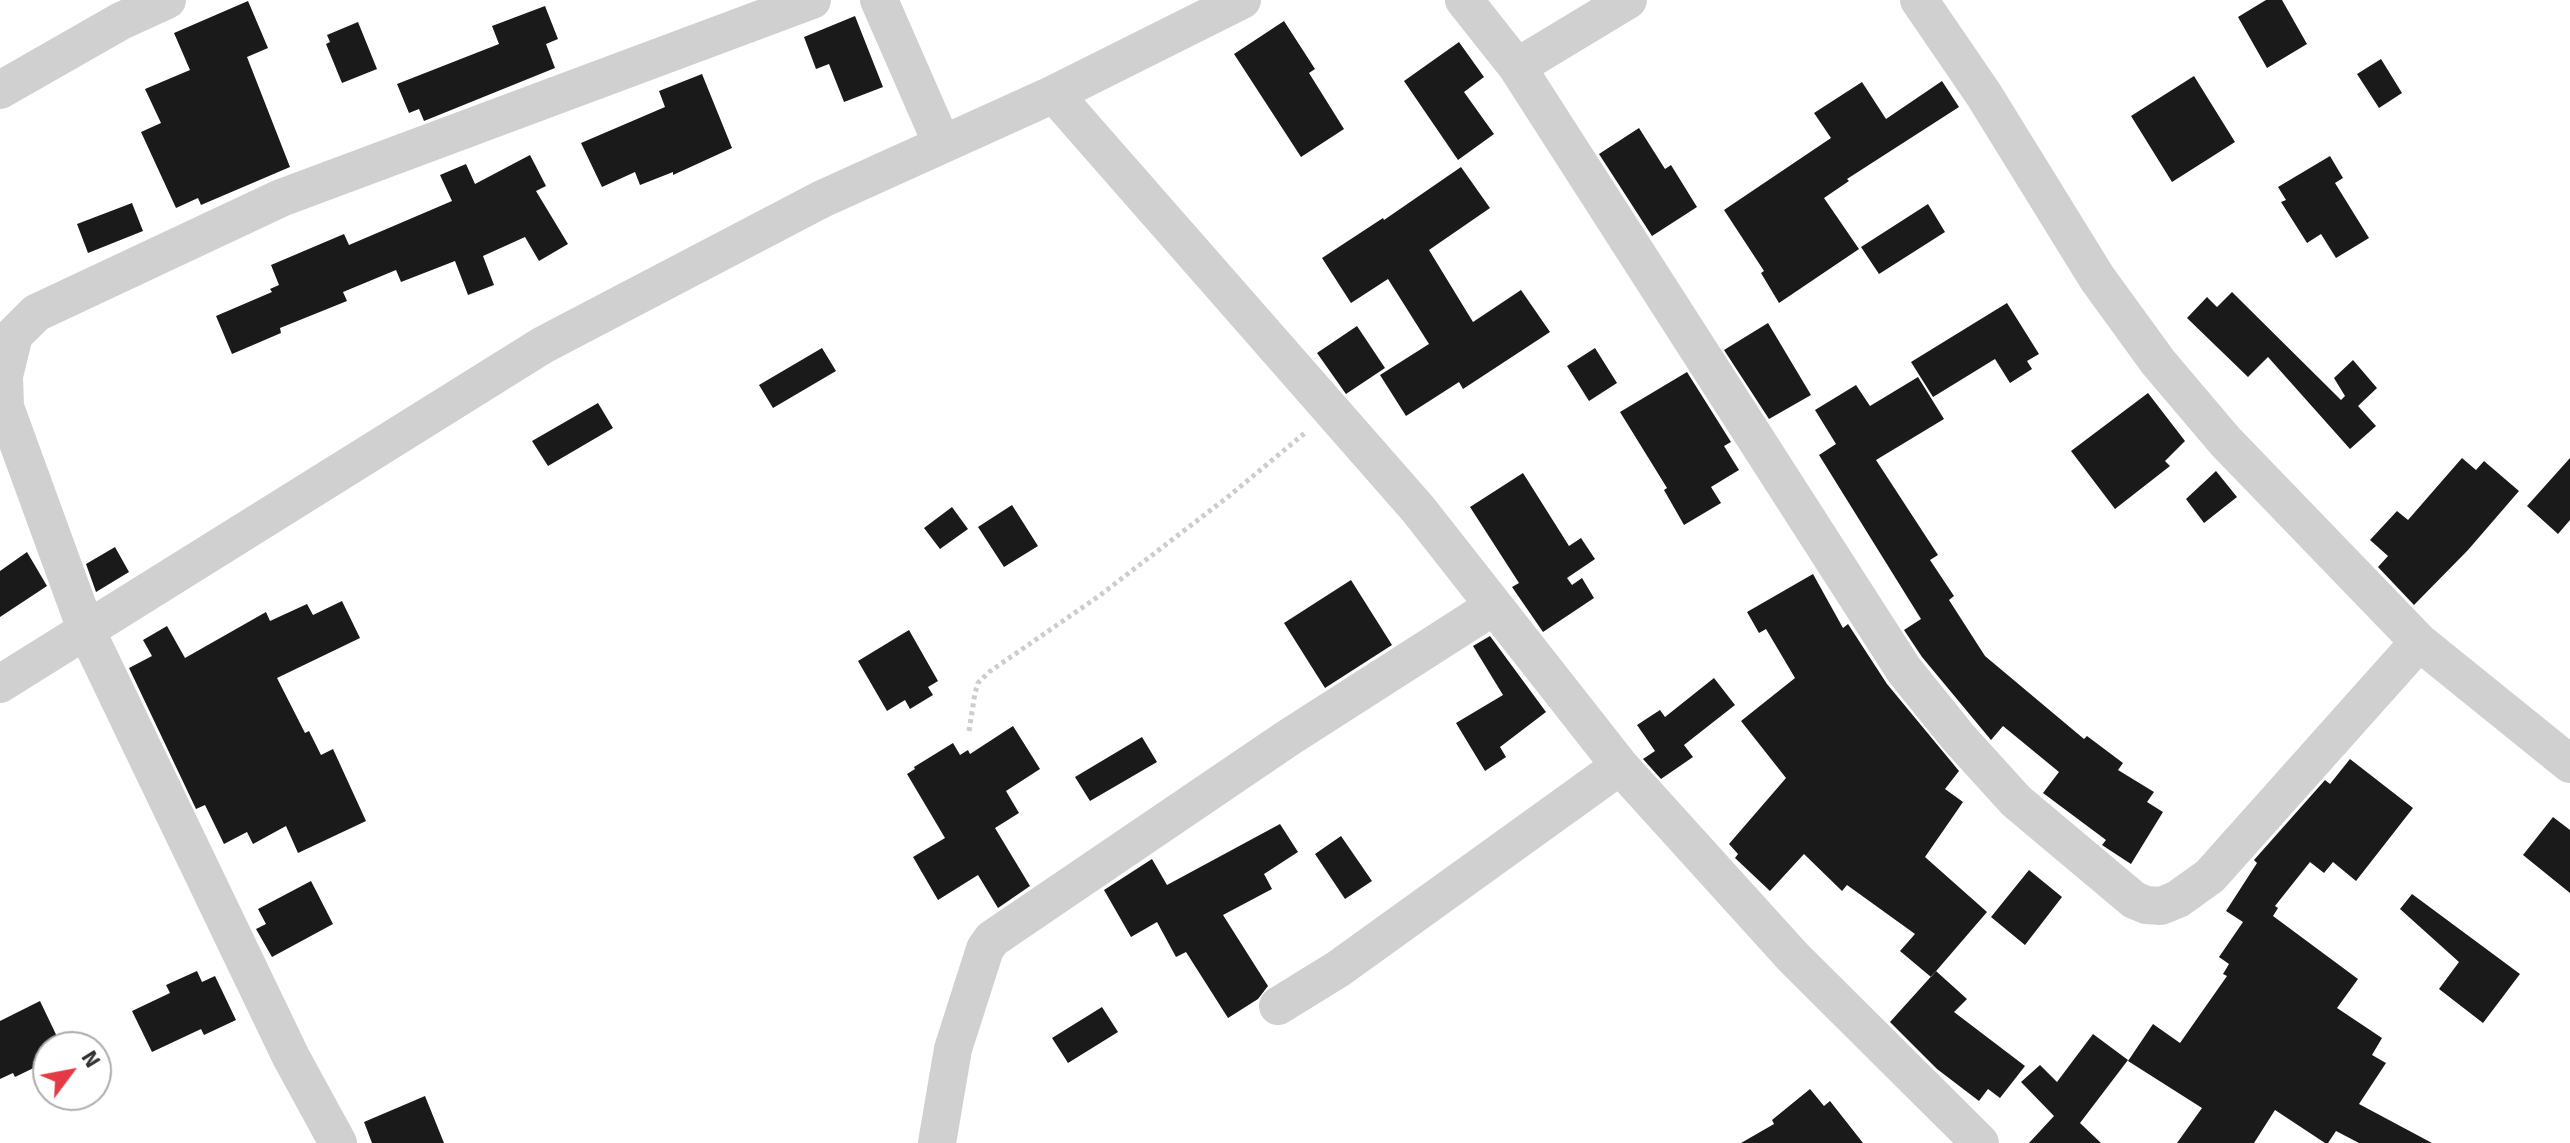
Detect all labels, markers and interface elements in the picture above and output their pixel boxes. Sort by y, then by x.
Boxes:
north arrow [32,1031,112,1111]
text: N [76,1045,107,1073]

